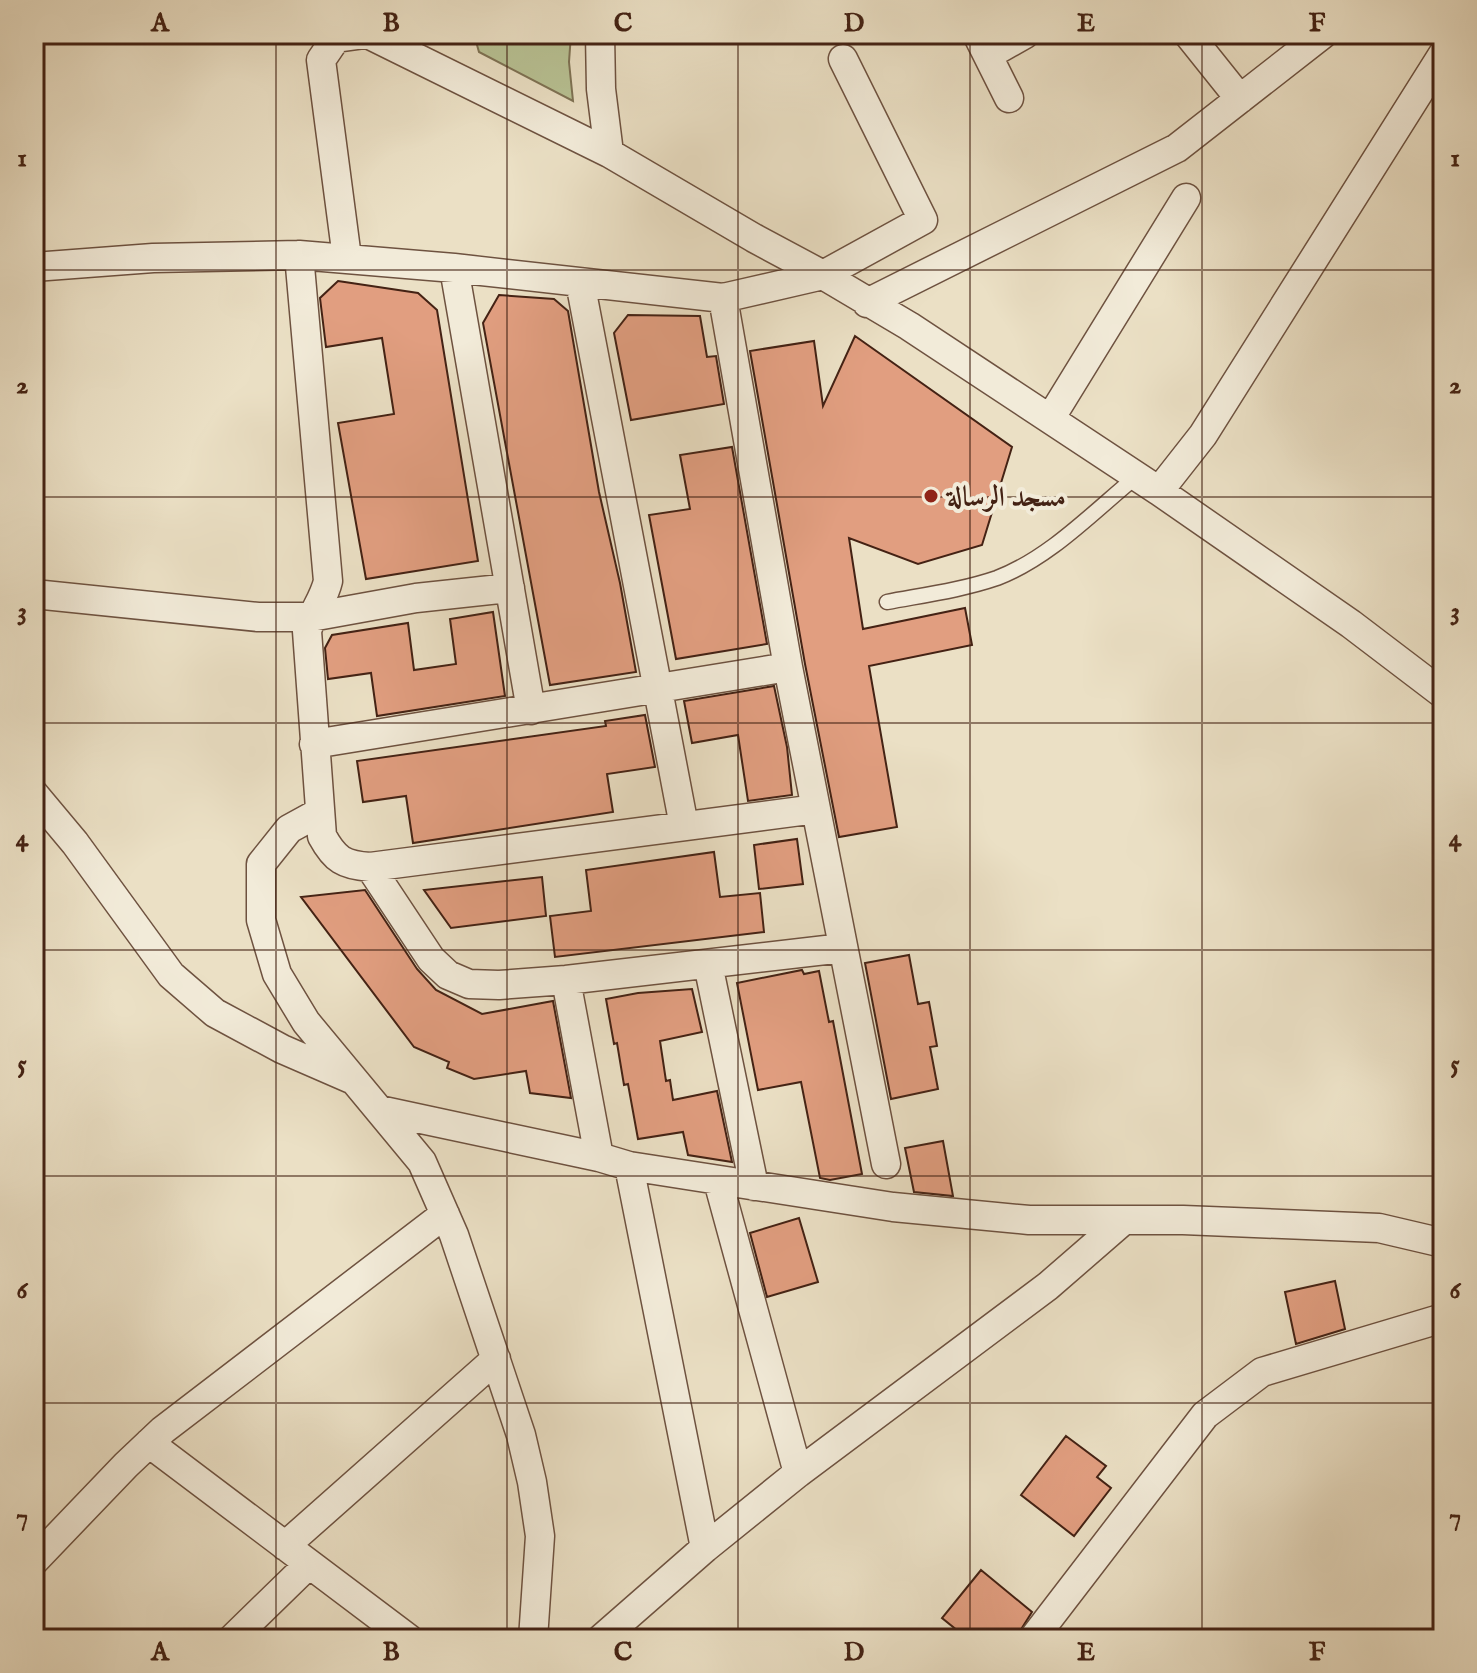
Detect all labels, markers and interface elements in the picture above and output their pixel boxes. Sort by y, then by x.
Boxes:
text: A [150,7,170,40]
text: B [382,7,400,40]
text: C [614,7,633,40]
text: D [844,7,865,40]
text: E [1077,7,1095,40]
text: F [1309,7,1326,40]
text: 1 [17,142,27,175]
text: 1 [1450,142,1460,175]
text: 2 [16,369,28,402]
text: 2 [1449,369,1461,402]
place label: مسجد الرسالة [945,481,1066,516]
marker: مسجد الرسالة [922,487,940,505]
text: 3 [17,595,27,628]
text: 3 [1450,595,1460,628]
text: 4 [16,822,30,855]
text: 4 [1449,822,1463,855]
text: 5 [17,1048,27,1081]
text: 5 [1450,1048,1460,1081]
text: 6 [17,1274,29,1307]
text: 6 [1450,1274,1462,1307]
text: 7 [16,1501,28,1534]
text: 7 [1449,1501,1461,1534]
text: A [150,1636,170,1669]
text: B [382,1636,400,1669]
text: C [614,1636,633,1669]
text: D [844,1636,865,1669]
text: E [1077,1636,1095,1669]
text: F [1309,1636,1326,1669]

